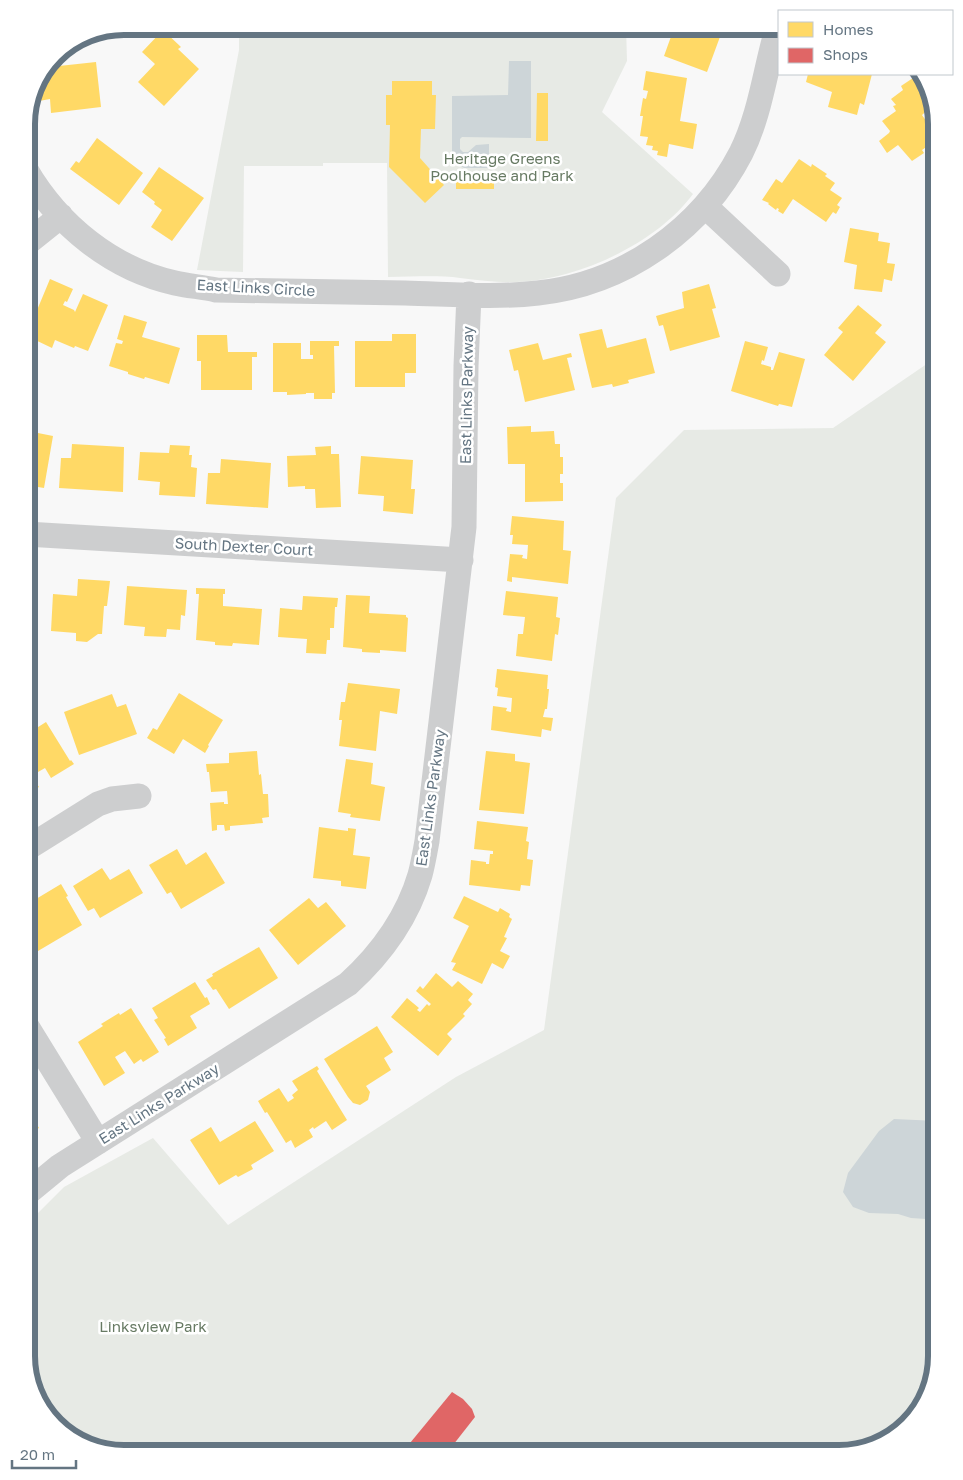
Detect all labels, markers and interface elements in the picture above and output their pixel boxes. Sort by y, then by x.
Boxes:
legend [778,10,953,75]
text: Homes [823,20,873,38]
text: Shops [823,45,868,63]
park label: Heritage Greens Poolhouse and Park [430,149,574,184]
street label: East Links Circle [196,275,316,299]
street label: East Links Parkway [456,325,476,464]
street label: South Dexter Court [174,533,314,559]
street label: East Links Parkway [411,728,449,868]
street label: East Links Parkway [95,1059,222,1147]
park label: Linksview Park [99,1317,207,1335]
scale bar [12,1438,76,1470]
text: 20 m [20,1445,55,1463]

